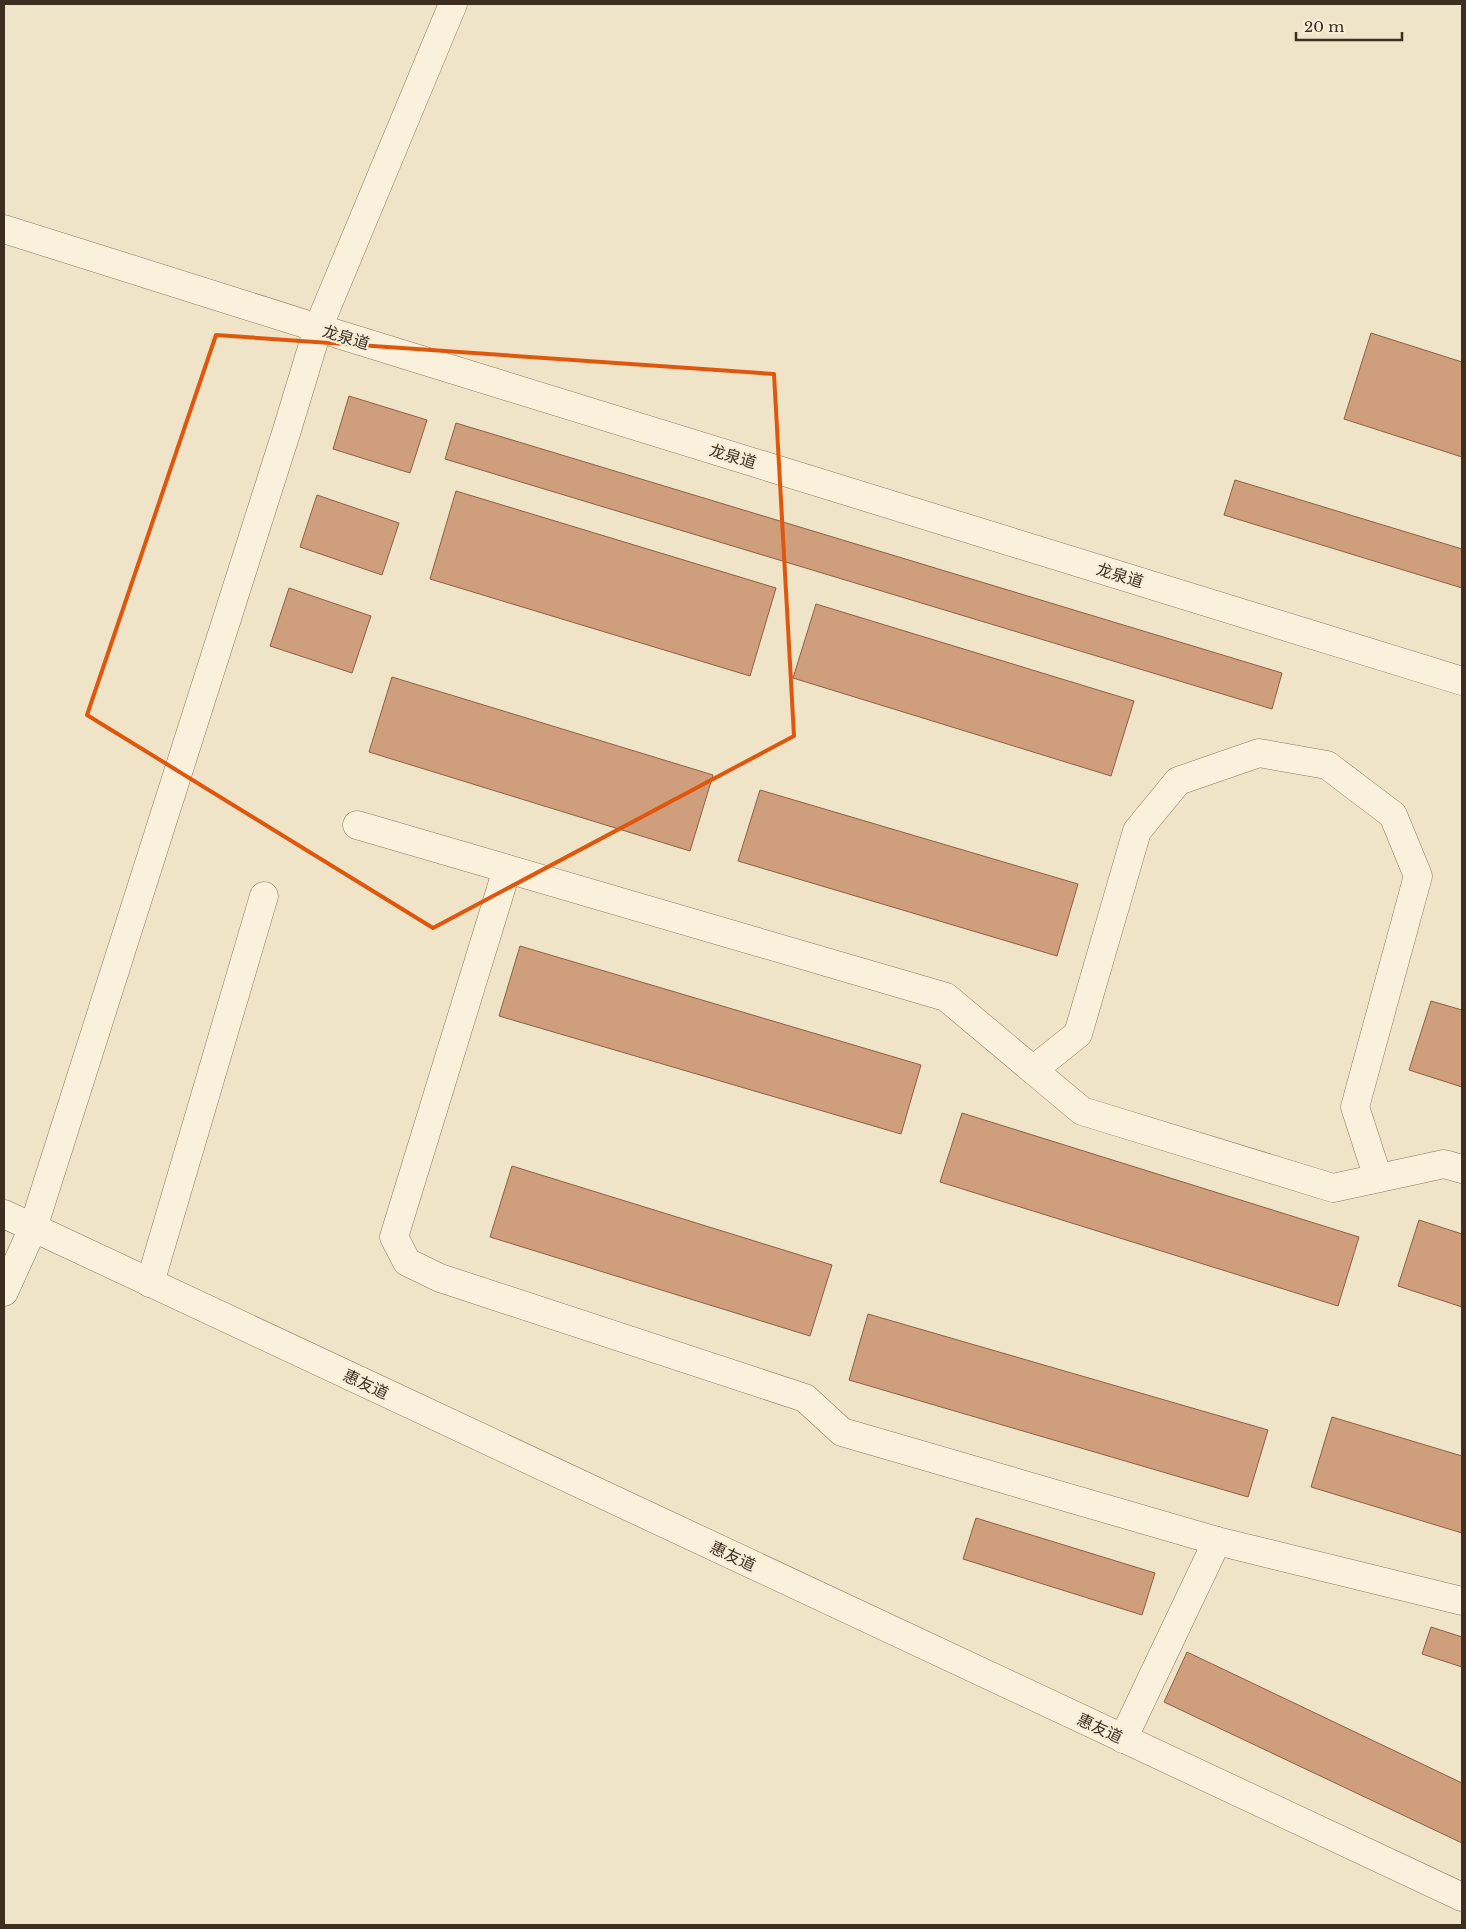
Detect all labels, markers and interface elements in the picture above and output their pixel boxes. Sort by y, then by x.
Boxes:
scale bar [1296,10,1402,42]
text: 20 m [1304,17,1344,36]
street label: 龙泉道 [320,320,372,354]
street label: 龙泉道 [707,439,759,473]
street label: 龙泉道 [1094,558,1146,592]
street label: 惠友道 [340,1365,392,1403]
street label: 惠友道 [707,1537,759,1575]
street label: 惠友道 [1074,1709,1126,1747]

